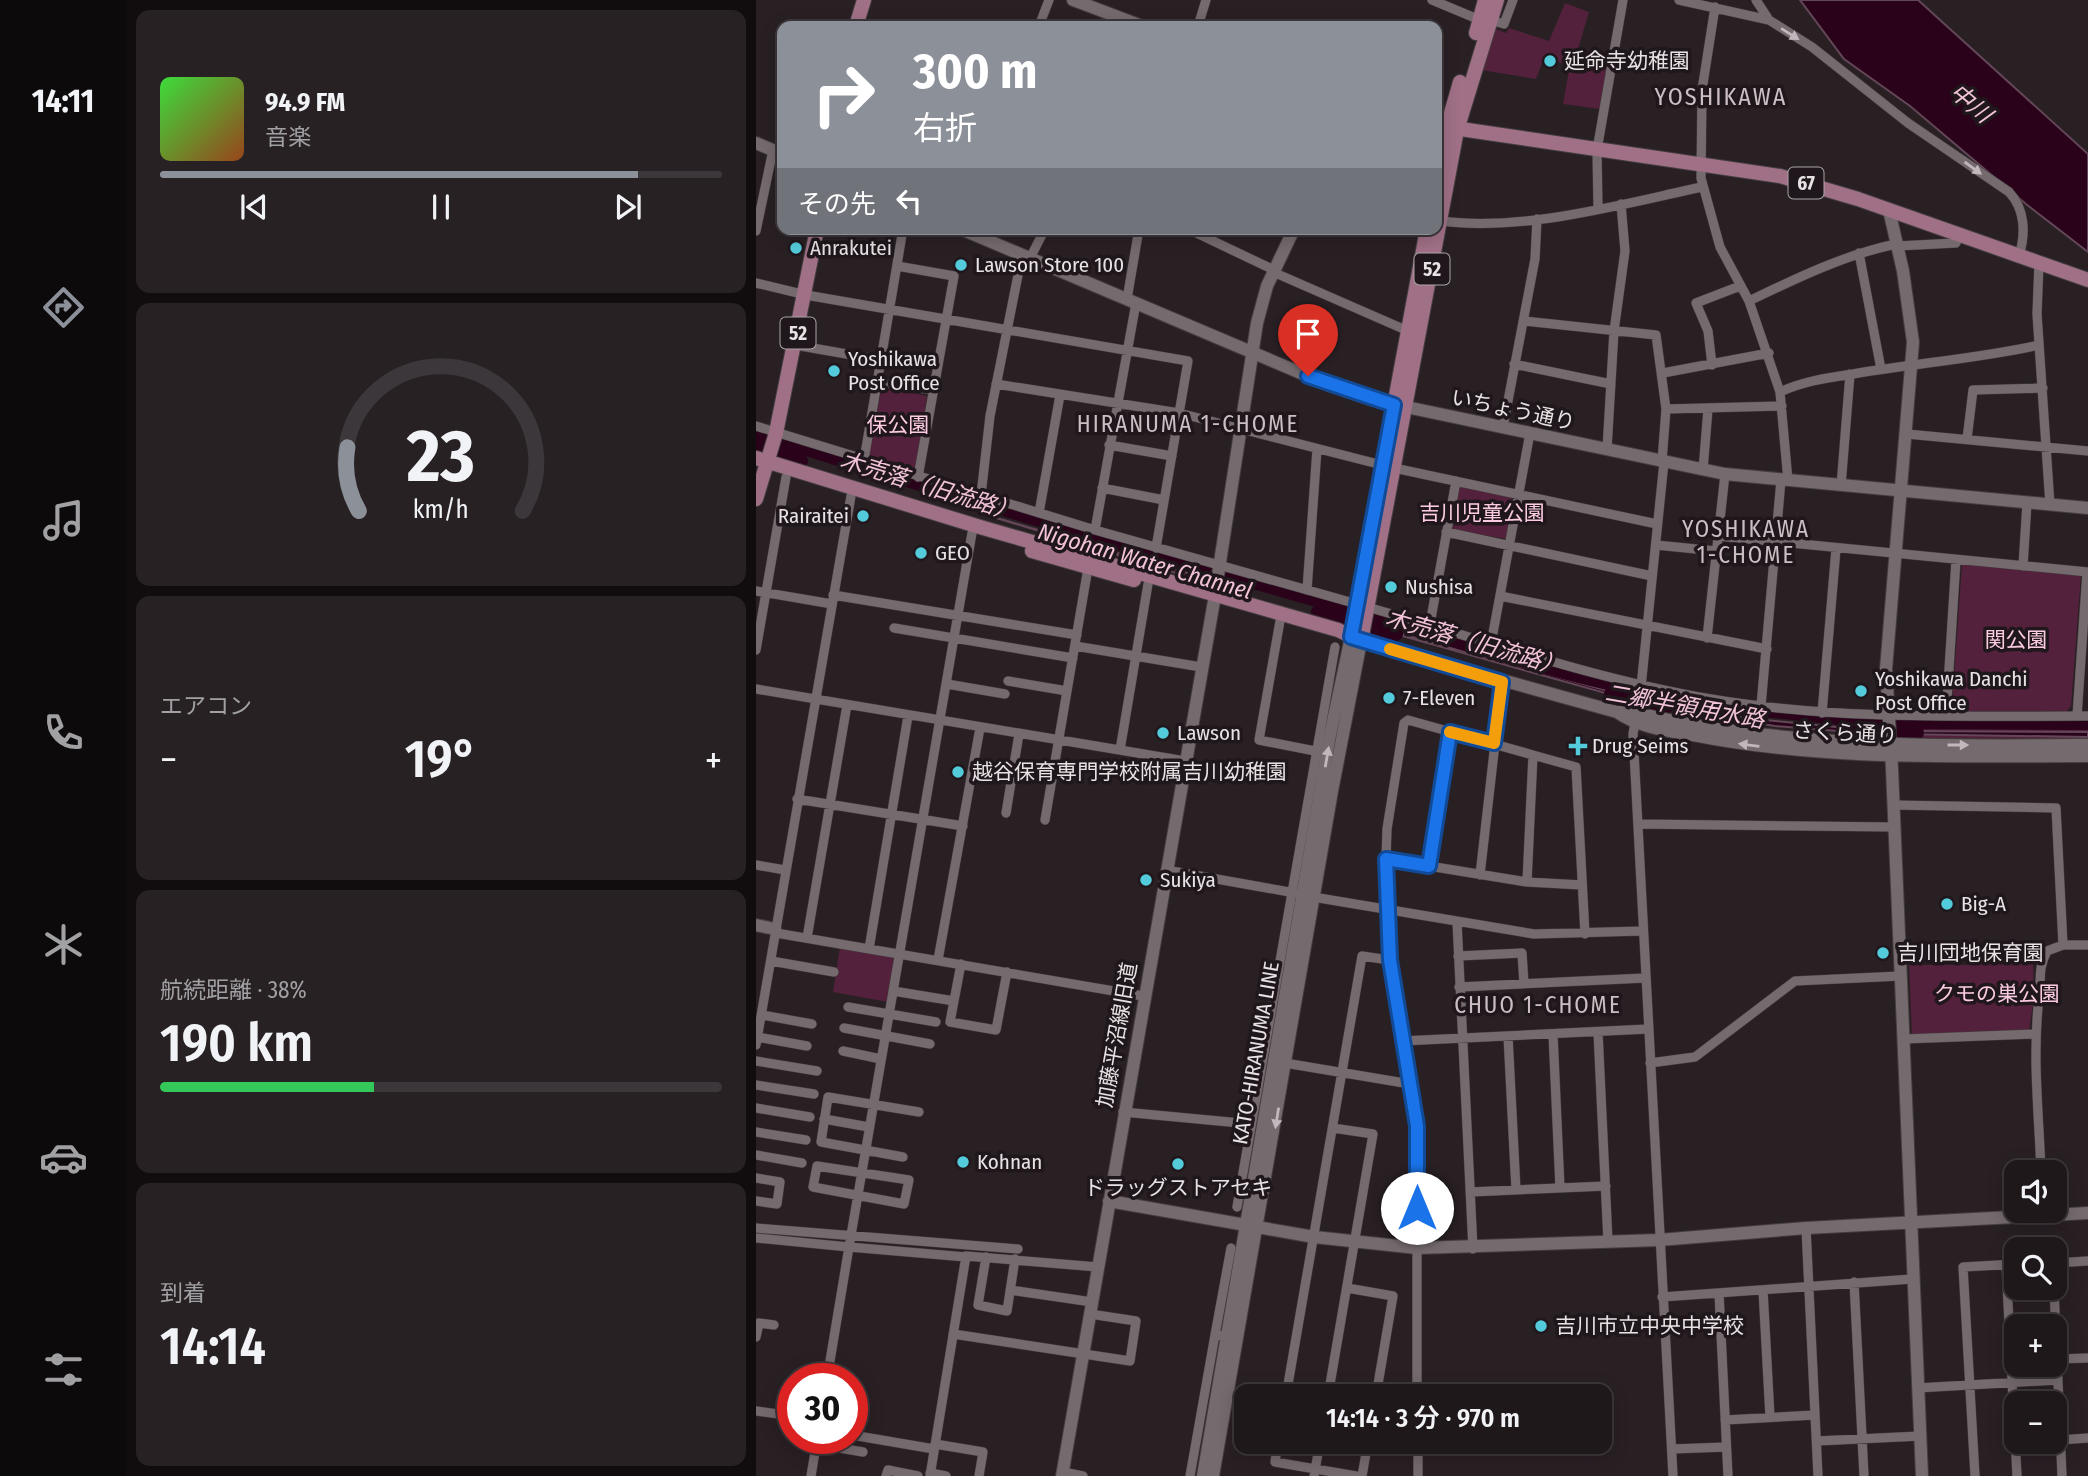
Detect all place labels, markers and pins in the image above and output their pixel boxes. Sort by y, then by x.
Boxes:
place label: 延命寺幼稚園 [1564,48,1690,74]
marker: 延命寺幼稚園 [1542,53,1558,69]
place label: Anrakutei [810,235,892,261]
marker: Anrakutei [788,240,804,256]
place label: Lawson Store 100 [975,252,1124,278]
marker: Lawson Store 100 [953,257,969,273]
pin [1278,304,1338,376]
place label: Yoshikawa Post Office [848,346,940,396]
marker: Yoshikawa Post Office [826,363,842,379]
place label: Rairaitei [778,503,849,529]
marker: Rairaitei [855,508,871,524]
place label: GEO [935,540,970,566]
marker: GEO [913,545,929,561]
place label: Nushisa [1405,574,1473,600]
marker: Nushisa [1383,579,1399,595]
place label: Yoshikawa Danchi Post Office [1875,666,2028,716]
marker: Yoshikawa Danchi Post Office [1853,683,1869,699]
place label: 7-Eleven [1403,685,1475,711]
marker: 7-Eleven [1381,690,1397,706]
place label: Lawson [1177,720,1241,746]
marker: Lawson [1155,725,1171,741]
place label: Drug Seims [1592,733,1689,759]
marker: Drug Seims [1570,738,1586,754]
place label: 越谷保育専門学校附属吉川幼稚園 [972,759,1287,785]
marker: 越谷保育専門学校附属吉川幼稚園 [950,764,966,780]
place label: Sukiya [1160,867,1216,893]
marker: Sukiya [1138,872,1154,888]
place label: Big-A [1961,891,2006,917]
marker: Big-A [1939,896,1955,912]
place label: 吉川団地保育園 [1897,940,2044,966]
marker: 吉川団地保育園 [1875,945,1891,961]
place label: Kohnan [977,1149,1042,1175]
marker: Kohnan [955,1154,971,1170]
marker: ドラッグストアセキ [1170,1156,1186,1172]
place label: ドラッグストアセキ [1084,1175,1272,1201]
place label: 吉川市立中央中学校 [1555,1313,1744,1339]
marker: 吉川市立中央中学校 [1533,1318,1549,1334]

